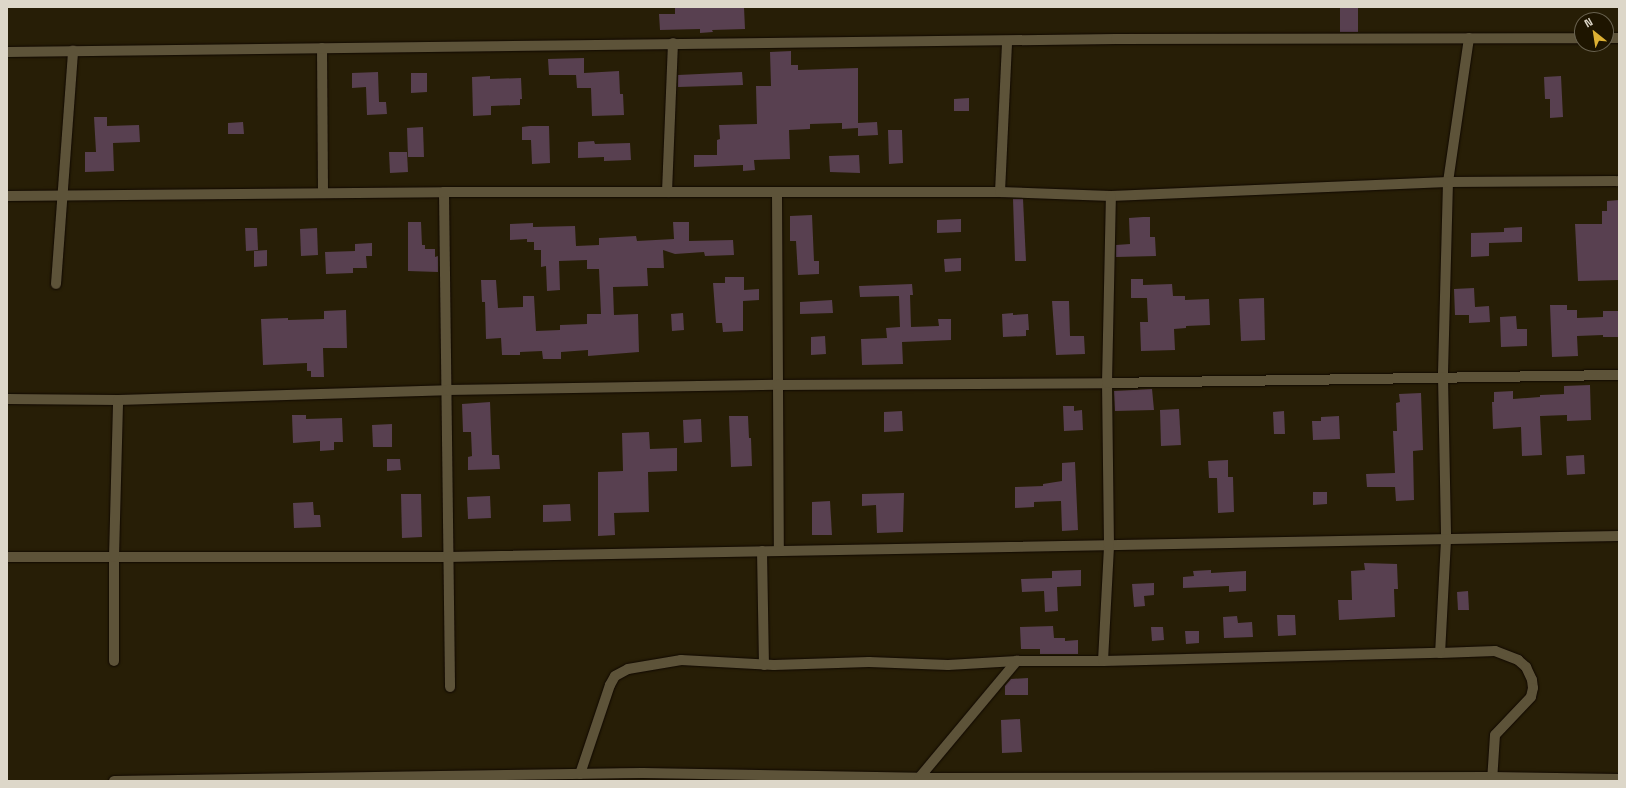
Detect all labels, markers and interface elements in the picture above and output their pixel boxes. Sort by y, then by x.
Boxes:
north arrow [1574,12,1614,52]
text: N [1582,15,1595,30]

